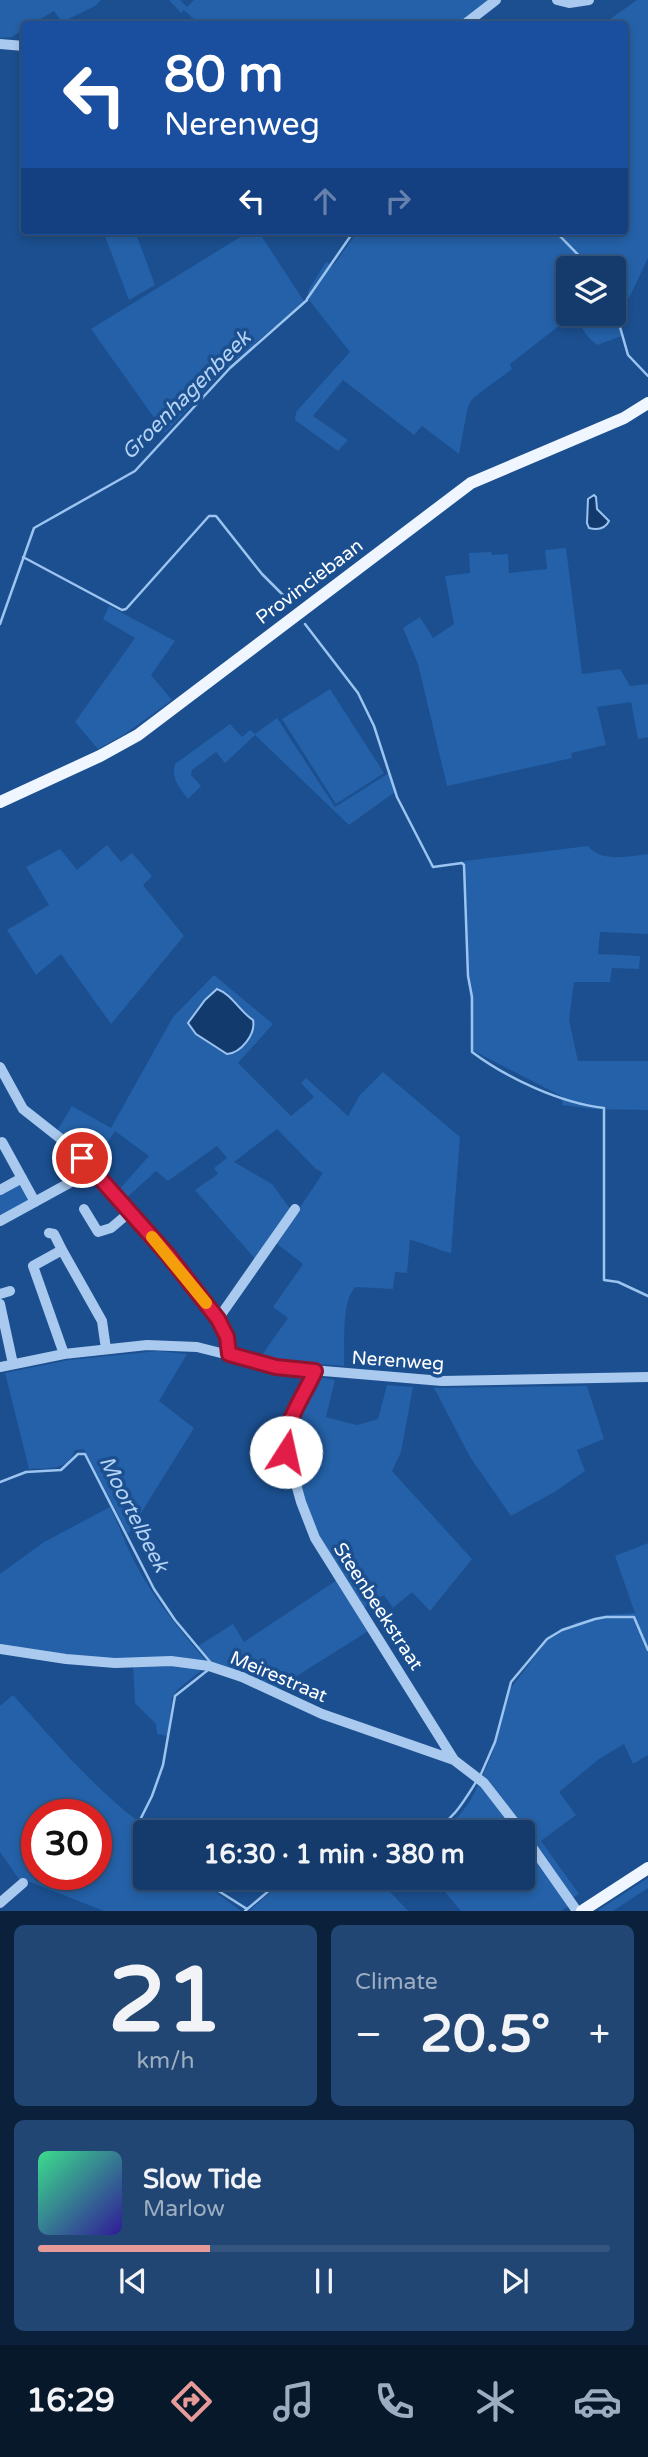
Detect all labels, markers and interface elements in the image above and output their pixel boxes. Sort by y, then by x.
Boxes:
text: 80 m [164,46,283,105]
icon: left [49,49,140,140]
text: Nerenweg [164,106,320,144]
icon: left [233,182,271,220]
icon: ahead [306,182,344,220]
icon: right [379,182,417,220]
map controls [556,256,626,326]
button: layers [556,256,626,326]
water label: Groenhagenbeek [117,325,257,465]
street label: Provinciebaan [252,535,367,629]
pin [52,1128,112,1188]
icon: arrive [63,1139,101,1177]
street label: Nerenweg [351,1347,445,1375]
position arrow [249,1415,323,1489]
water label: Moortelbeek [94,1452,174,1578]
street label: Steenbeekstraat [329,1539,427,1674]
street label: Meirestraat [227,1647,330,1707]
speed limit sign: 30 [21,1799,112,1890]
text: 16:30 · 1 min · 380 m [203,1839,465,1870]
text: 21 [108,1946,223,2056]
text: Climate [355,1968,438,1996]
text: 20.5° [420,2003,550,2066]
text: − [355,2012,382,2058]
text: + [589,2012,610,2058]
text: km/h [137,2047,194,2075]
text: Slow Tide [143,2164,261,2195]
text: Marlow [143,2195,225,2223]
icon: previous [114,2262,152,2300]
icon: pause [305,2262,343,2300]
icon: next [496,2262,534,2300]
icon: directions [167,2377,216,2426]
icon: music [269,2377,318,2426]
icon: phone [370,2377,419,2426]
icon: climate [471,2377,520,2426]
icon: car [573,2377,622,2426]
text: 16:29 [26,2382,115,2420]

